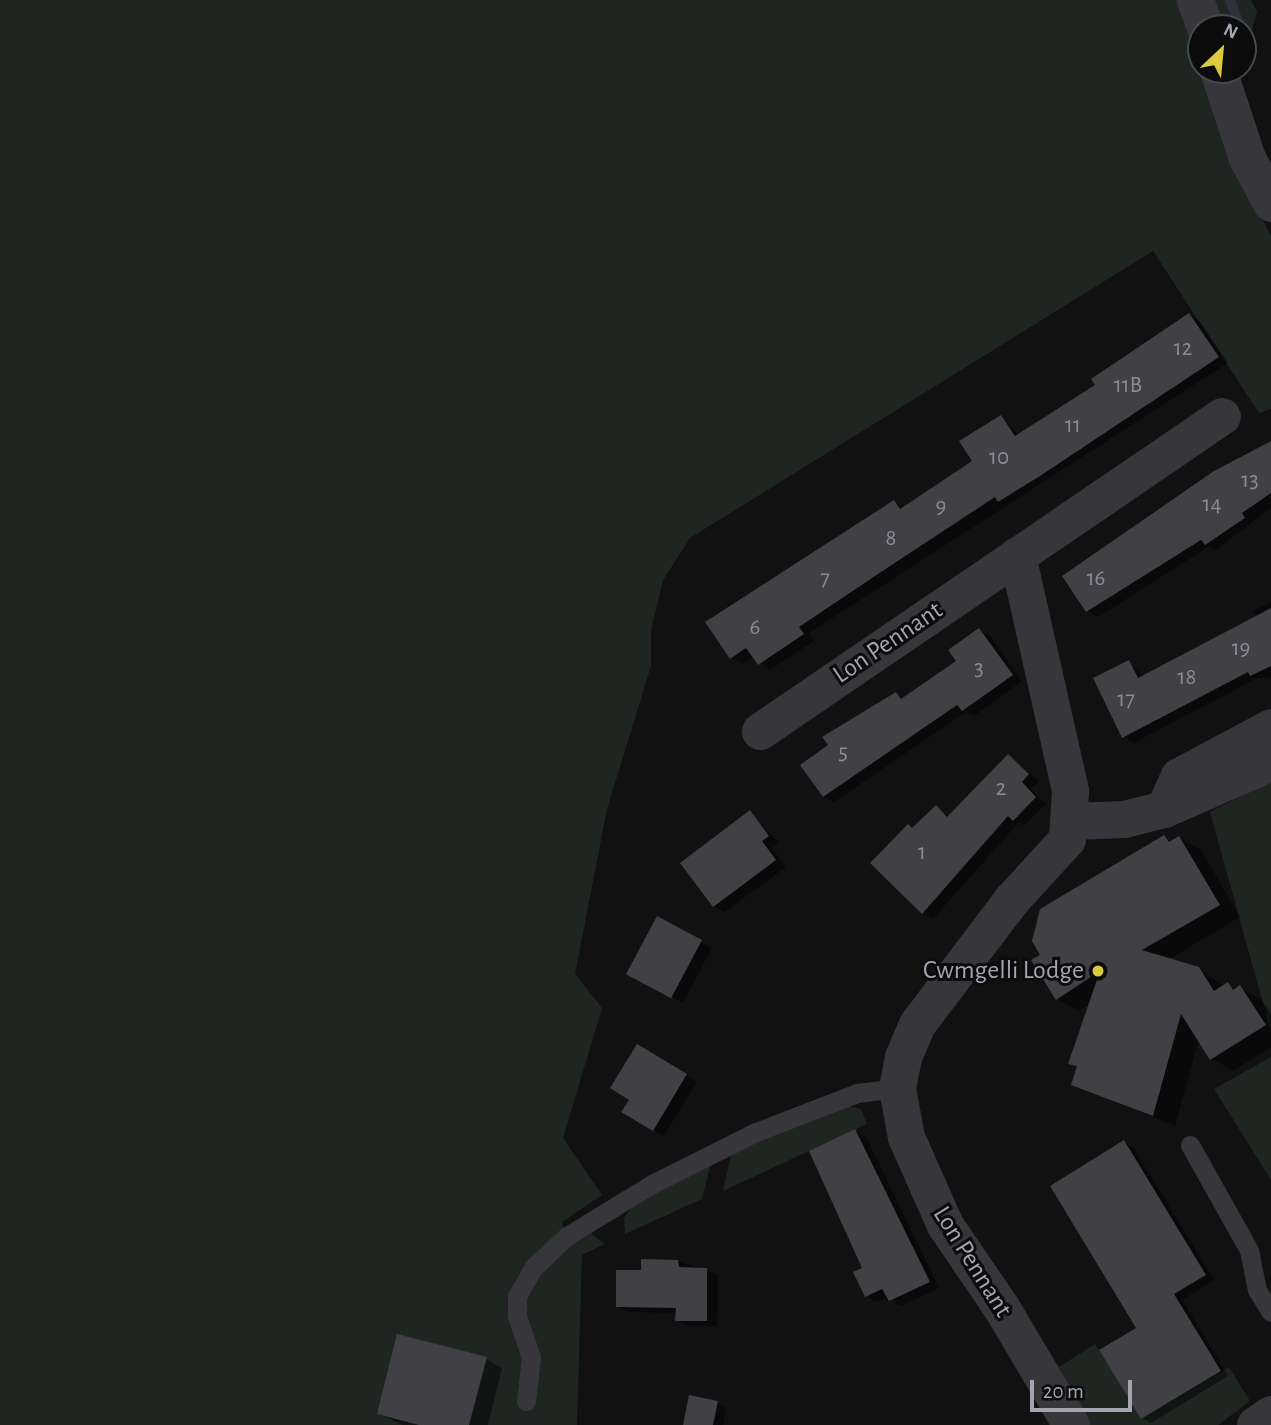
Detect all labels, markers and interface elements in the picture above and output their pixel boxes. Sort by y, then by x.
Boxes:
north arrow [1187,14,1257,84]
text: N [1220,20,1241,43]
house number: 12 [1174,335,1192,363]
house number: 11B [1114,372,1142,400]
house number: 11 [1065,412,1081,440]
house number: 10 [989,444,1009,472]
house number: 13 [1241,467,1259,495]
house number: 14 [1203,491,1221,519]
house number: 9 [936,493,946,521]
house number: 8 [886,525,896,553]
house number: 7 [820,565,830,593]
house number: 16 [1087,565,1105,593]
street label: Lon Pennant [827,595,949,691]
house number: 6 [750,614,760,642]
house number: 19 [1232,635,1250,663]
house number: 3 [974,655,984,683]
house number: 18 [1178,664,1196,692]
house number: 17 [1117,686,1135,714]
house number: 5 [838,739,848,767]
house number: 2 [996,775,1006,803]
house number: 1 [918,839,926,867]
place label: Cwmgelli Lodge [923,955,1084,987]
marker: Cwmgelli Lodge [1090,963,1106,979]
street label: Lon Pennant [926,1201,1018,1323]
scale bar [1033,1366,1134,1410]
text: 20 m [1043,1381,1084,1402]

